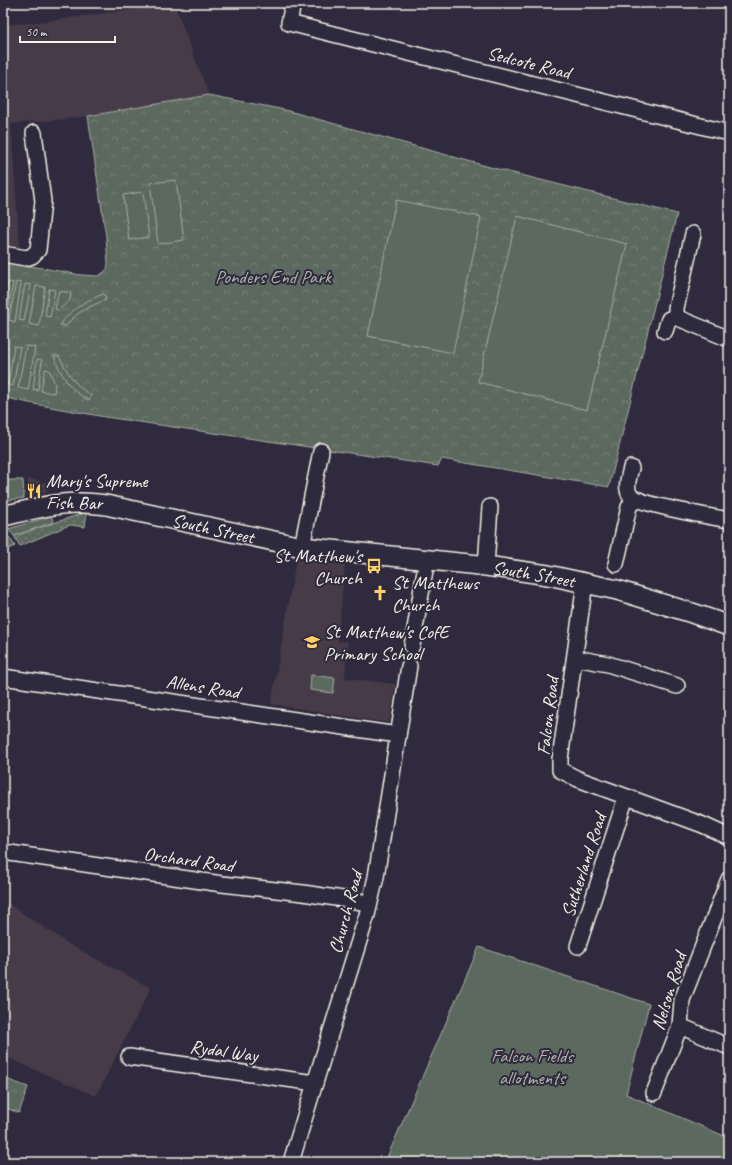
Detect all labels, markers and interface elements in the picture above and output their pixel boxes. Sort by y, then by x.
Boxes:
scale bar [20,18,115,44]
text: 50 m [26,24,48,40]
street label: Sedcote Road [485,41,576,86]
park label: Ponders End Park [215,265,332,289]
place label: Mary's Supreme Fish Bar [46,469,149,515]
restaurant icon: Mary's Supreme Fish Bar [25,482,43,500]
street label: South Street [170,508,258,550]
place label: St Matthew's Church [273,544,365,590]
street label: South Street [491,556,579,594]
bus stop icon: St Matthew's Church [365,557,383,575]
place label: St Matthews Church [392,571,480,617]
church icon: St Matthews Church [371,584,389,602]
place label: St Matthew's CofE Primary School [324,620,451,666]
school or university icon: St Matthew's CofE Primary School [303,633,321,651]
street label: Allens Road [165,669,245,705]
street label: Falcon Road [531,672,565,757]
street label: Sutherland Road [556,807,613,920]
street label: Orchard Road [142,842,238,879]
street label: Church Road [323,865,369,956]
street label: Nelson Road [646,946,693,1033]
street label: Rydal Way [188,1034,261,1068]
park label: Falcon Fields allotments [491,1044,574,1090]

